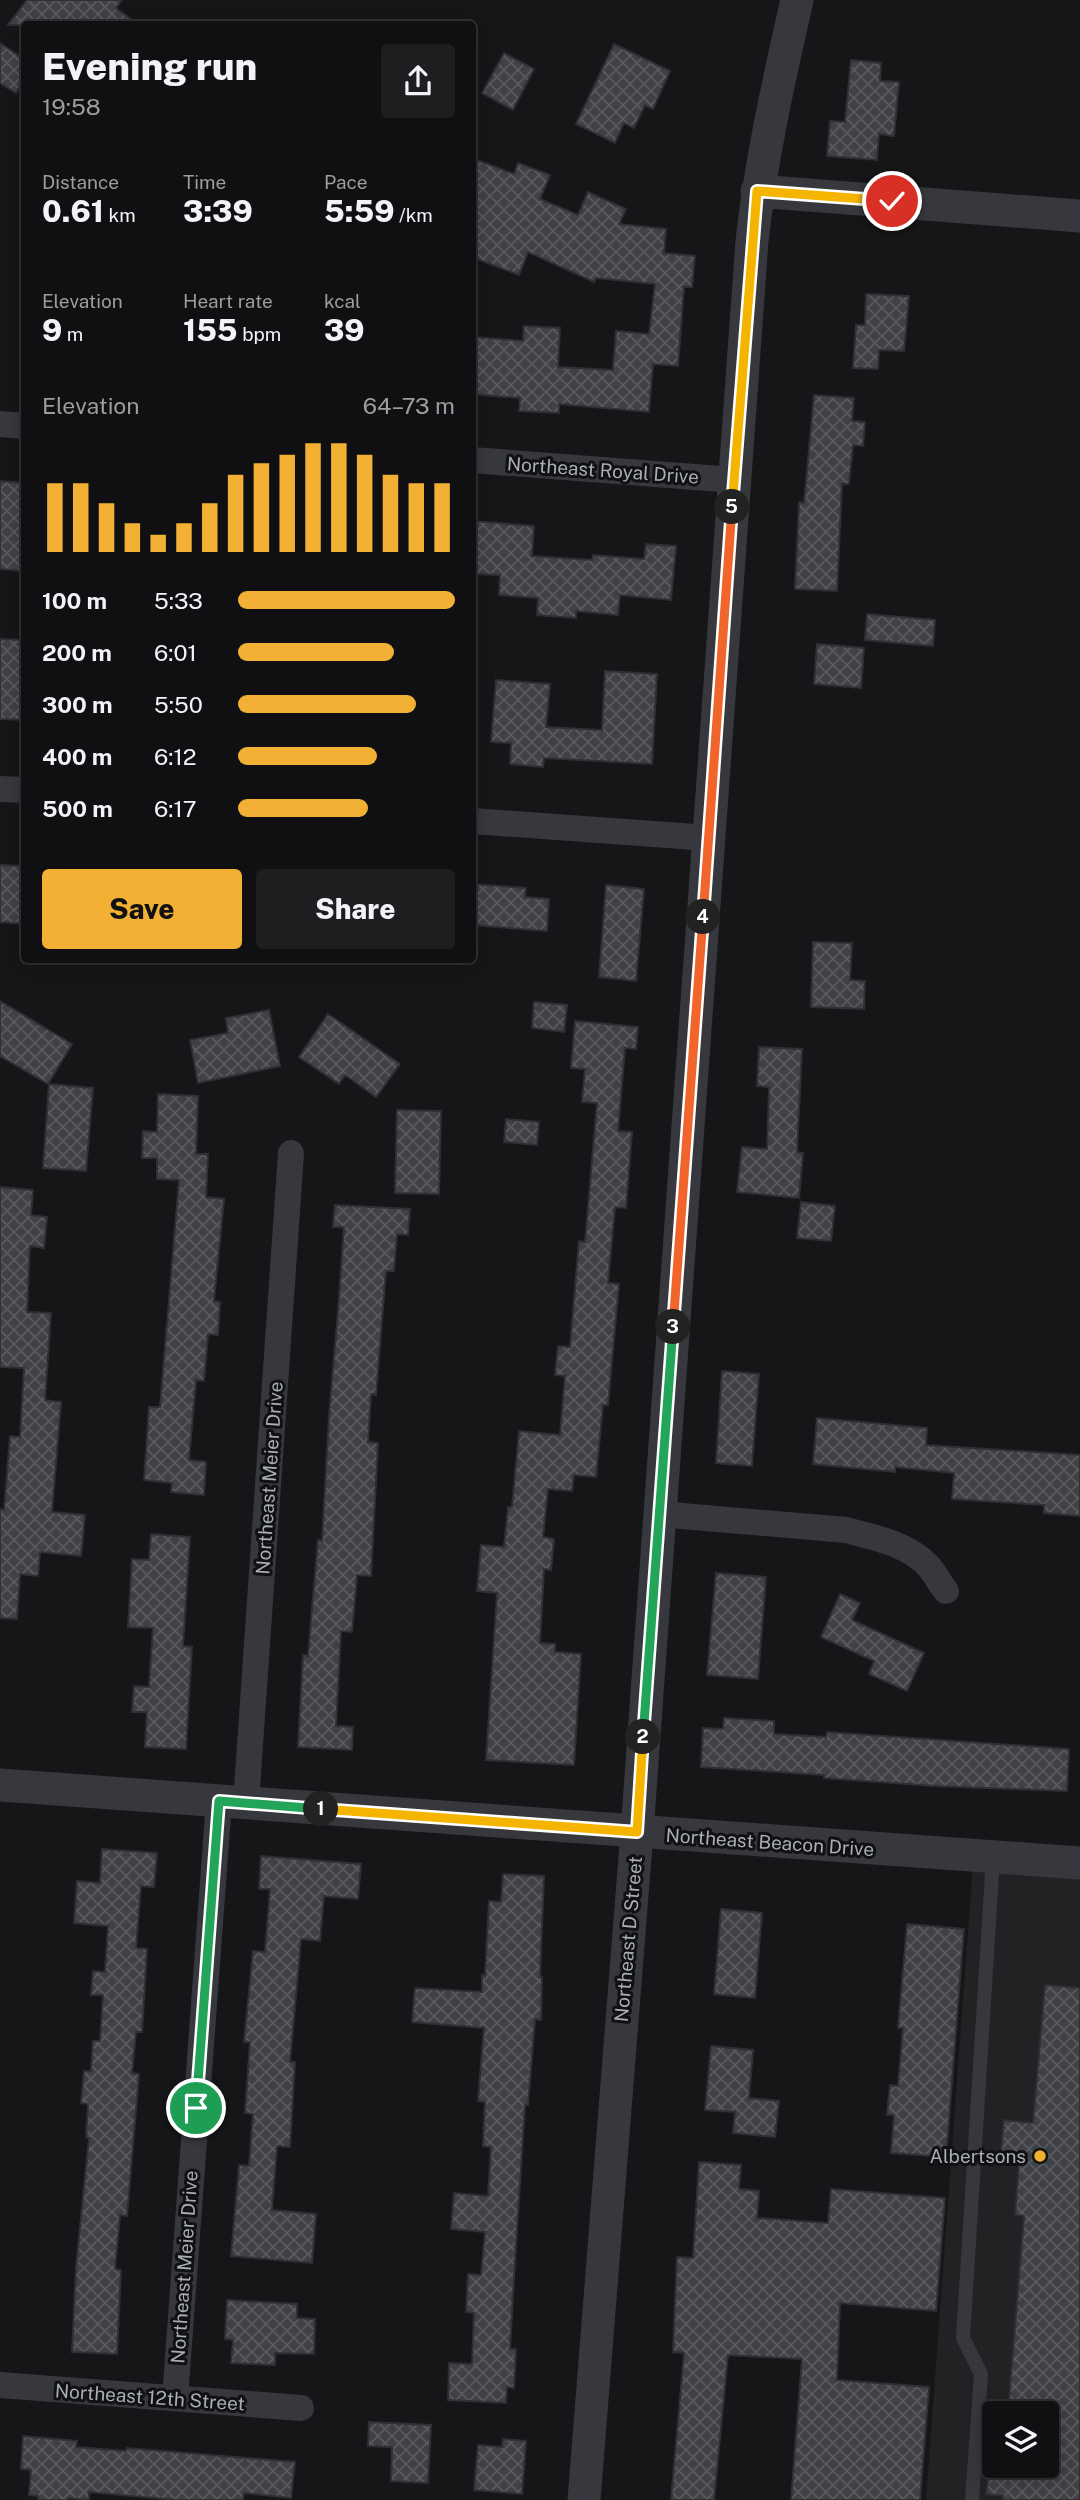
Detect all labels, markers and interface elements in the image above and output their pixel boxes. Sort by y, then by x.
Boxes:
text: Evening run [42,44,257,89]
button: share [381,44,455,118]
text: 19:58 [42,93,101,120]
text: Distance [42,171,119,193]
text: Time [183,171,226,193]
text: Pace [324,171,367,193]
pin [862,171,922,231]
icon: check [873,182,911,220]
text: 0.61 [42,193,104,229]
text: 3:39 [183,193,253,229]
text: 5:59 [324,193,394,229]
text: km [104,204,136,226]
text: /km [394,204,433,226]
text: Elevation [42,290,123,312]
text: Heart rate [183,290,273,312]
text: kcal [324,290,361,312]
text: 9 [42,312,62,348]
text: 155 [183,312,238,348]
text: 39 [324,312,365,348]
text: m [62,323,83,345]
text: bpm [238,323,281,345]
text: Elevation [42,392,140,419]
text: 64–73 m [363,392,455,419]
street label: Northeast Royal Drive [506,452,700,488]
pin: 5 [714,490,750,524]
text: 5 [725,495,738,517]
text: 100 m [42,587,107,614]
text: 5:33 [154,587,203,614]
text: 200 m [42,639,112,666]
text: 6:01 [154,639,197,666]
text: 300 m [42,691,113,718]
text: 5:50 [154,691,203,718]
text: 400 m [42,743,112,770]
text: 6:12 [154,743,197,770]
text: 500 m [42,795,113,822]
text: 6:17 [154,795,197,822]
button: Save [42,869,242,949]
button: Share [256,869,455,949]
pin: 4 [686,900,720,934]
text: 4 [696,905,709,927]
pin: 3 [656,1310,690,1344]
text: 3 [666,1315,679,1337]
street label: Northeast Meier Drive [251,1381,287,1575]
pin: 2 [626,1720,660,1754]
text: 2 [636,1725,649,1747]
pin: 1 [304,1792,338,1826]
text: 1 [316,1797,325,1819]
street label: Northeast Beacon Drive [665,1824,875,1860]
street label: Northeast D Street [610,1855,646,2023]
pin [166,2078,226,2138]
icon: arrive [177,2089,215,2127]
place label: Albertsons [929,2145,1026,2167]
marker: Albertsons [1032,2148,1048,2164]
street label: Northeast Meier Drive [166,2170,202,2364]
street label: Northeast 12th Street [54,2379,246,2415]
map controls [982,2401,1059,2478]
button: layers [982,2401,1059,2478]

